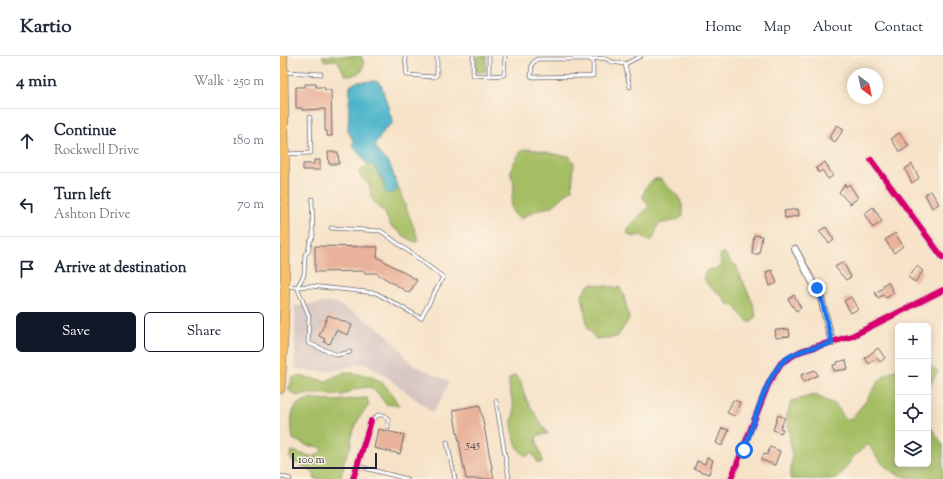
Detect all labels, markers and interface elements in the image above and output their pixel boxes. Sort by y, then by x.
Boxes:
text: Kartio [20,14,72,41]
text: Home [705,18,742,38]
text: Map [764,18,791,38]
text: About [813,18,852,38]
text: Contact [874,18,923,38]
north arrow [847,68,883,104]
text: 4 min [16,70,57,94]
text: Walk · 250 m [194,73,264,91]
text: Continue [54,121,116,142]
icon: ahead [16,130,38,152]
text: 180 m [233,132,264,150]
text: Rockwell Drive [54,142,139,160]
text: Turn left [54,185,111,206]
icon: left [16,194,38,216]
text: 70 m [237,196,264,214]
text: Ashton Drive [54,206,130,224]
icon: arrive [16,258,38,280]
text: Arrive at destination [54,258,187,279]
route end [808,279,826,297]
button: Save [16,312,136,352]
button: Share [144,312,264,352]
map controls [895,323,931,467]
button: + [895,323,931,359]
button: − [895,359,931,395]
button: locate [895,395,931,431]
button: layers [895,431,931,467]
house number: 545 [465,436,480,454]
route start [735,441,753,459]
scale bar [292,451,377,470]
text: 100 m [298,452,325,468]

